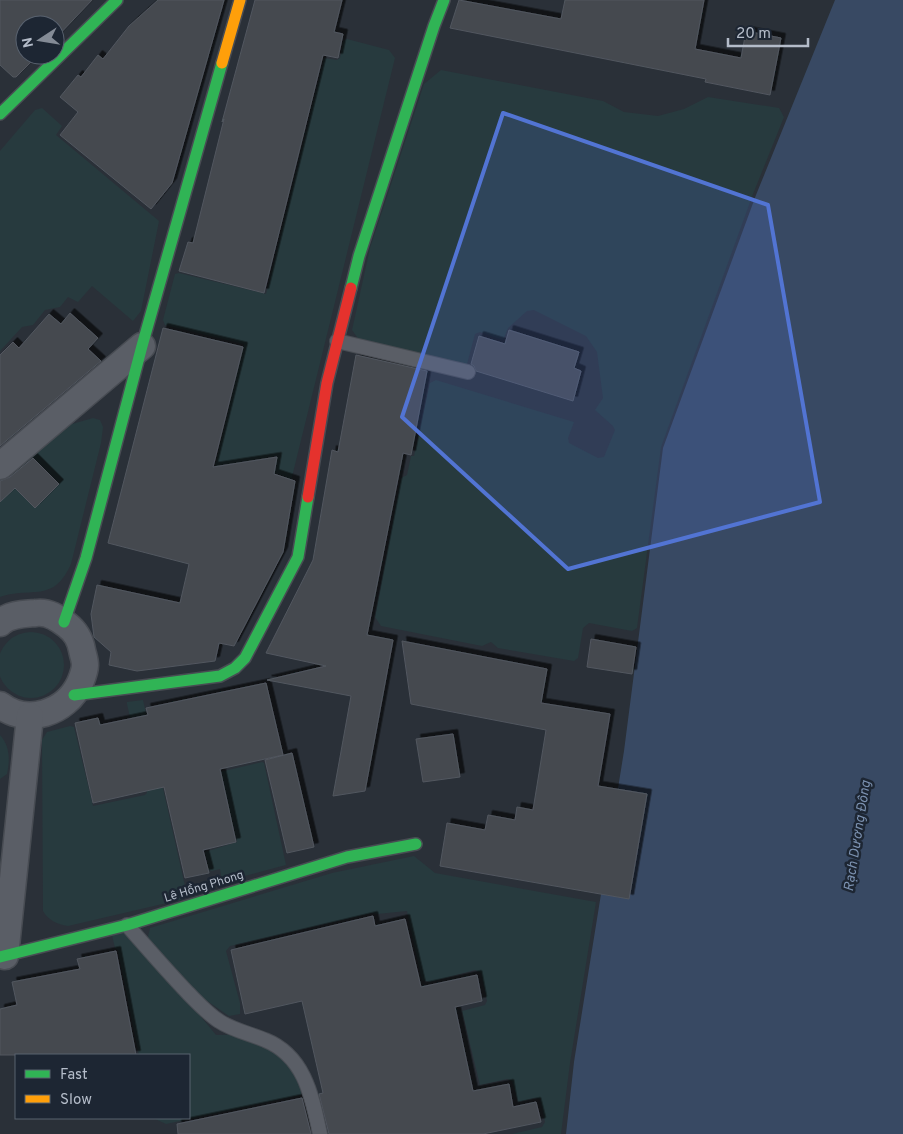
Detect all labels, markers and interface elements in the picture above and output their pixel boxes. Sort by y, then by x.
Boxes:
north arrow [15,15,65,65]
scale bar [728,15,808,47]
text: 20 m [736,25,771,44]
text: N [19,36,38,49]
water label: Rạch Dương Đông [841,779,875,893]
street label: Lê Hồng Phong [162,867,246,907]
legend [15,1054,190,1119]
text: Fast [60,1066,88,1085]
text: Slow [60,1091,92,1110]

